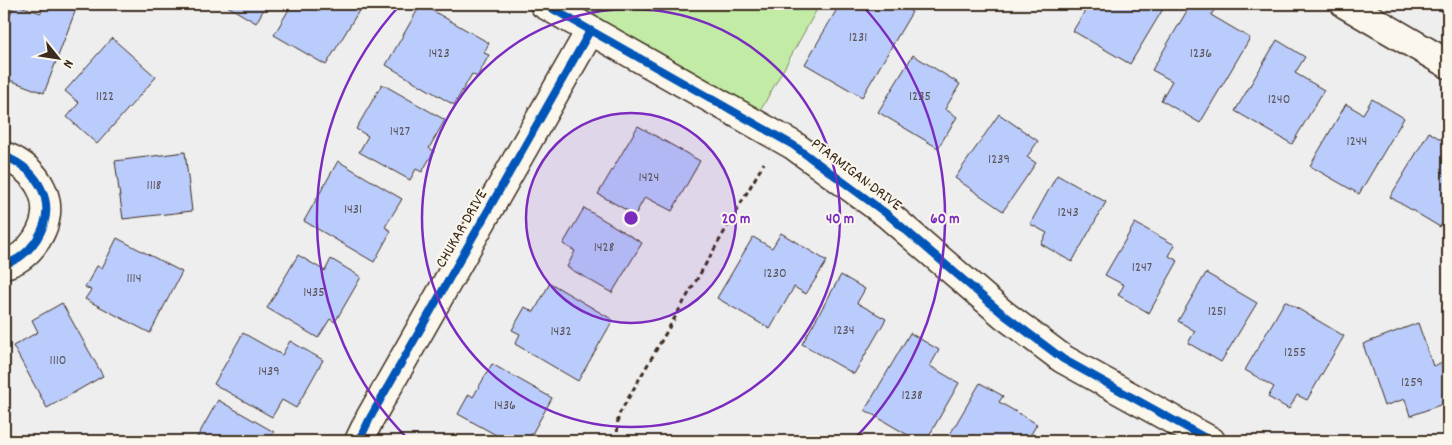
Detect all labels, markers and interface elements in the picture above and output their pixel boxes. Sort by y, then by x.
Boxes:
house number: 1231 [849,28,867,48]
north arrow [32,32,82,82]
house number: 1423 [428,44,450,64]
house number: 1236 [1190,44,1212,64]
text: N [57,56,78,72]
house number: 1122 [96,87,114,107]
house number: 1235 [909,87,931,107]
house number: 1240 [1268,90,1290,110]
house number: 1427 [390,122,410,142]
house number: 1244 [1347,132,1367,152]
street label: PTARMIGAN DRIVE [806,133,907,217]
house number: 1239 [988,150,1010,170]
house number: 1424 [639,168,659,188]
house number: 1118 [147,176,162,196]
street label: CHUKAR DRIVE [430,185,494,273]
house number: 1431 [344,200,362,220]
house number: 1243 [1057,203,1079,223]
centre of rings [622,209,640,227]
text: 20 m [722,209,750,231]
text: 40 m [826,209,854,231]
text: 60 m [930,209,960,231]
house number: 1428 [594,238,615,258]
house number: 1247 [1132,258,1152,278]
house number: 1230 [763,264,787,284]
house number: 1114 [126,269,142,289]
house number: 1435 [303,283,325,303]
house number: 1251 [1208,302,1226,322]
house number: 1234 [833,321,855,341]
house number: 1432 [550,322,572,342]
house number: 1255 [1284,343,1306,363]
house number: 1110 [50,351,66,371]
house number: 1439 [258,362,280,382]
house number: 1259 [1401,373,1423,393]
house number: 1238 [901,386,923,406]
house number: 1436 [494,396,516,416]

